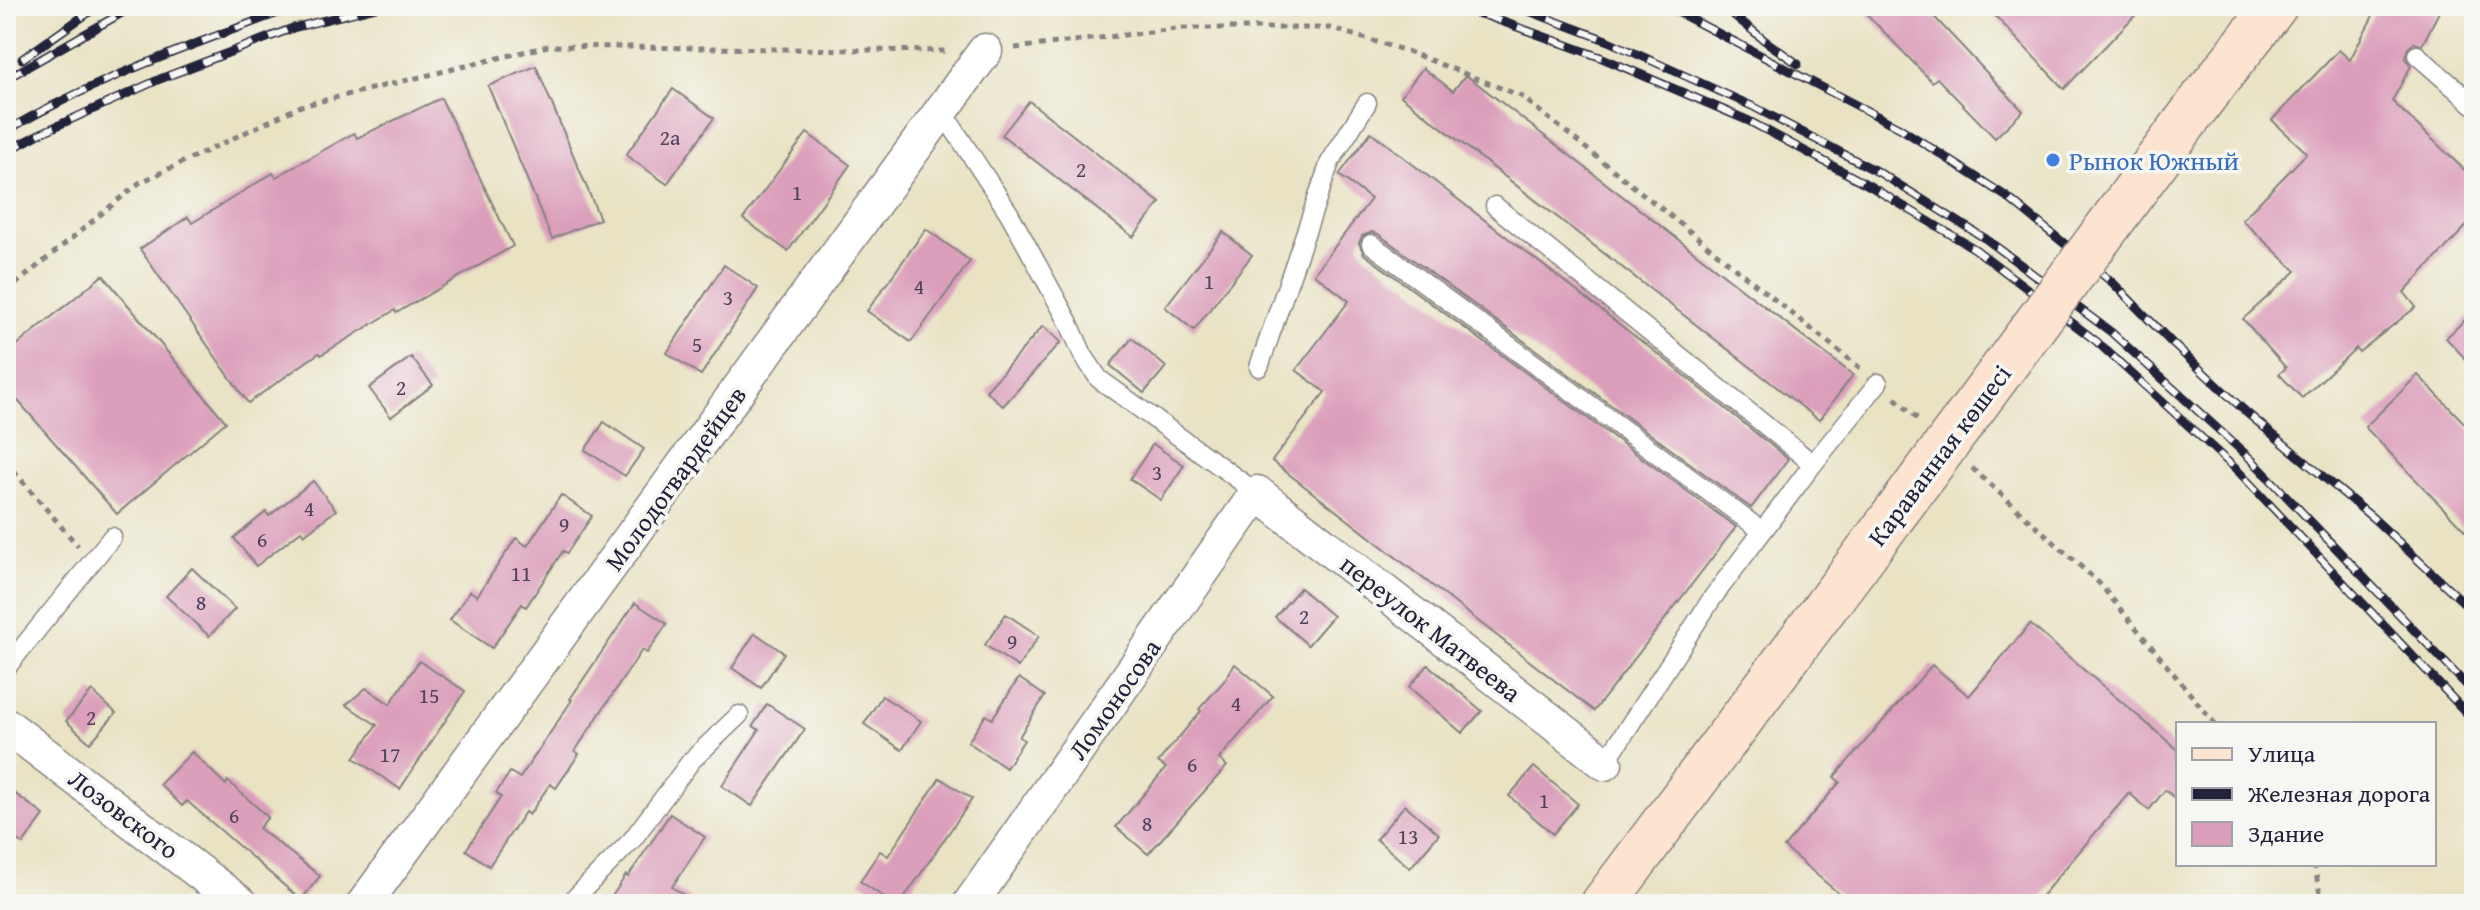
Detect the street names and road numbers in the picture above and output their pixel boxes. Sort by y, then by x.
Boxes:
street label: Караванная көшесі [1858,356,2020,554]
street label: Молодогвардейцев [595,377,755,579]
street label: переулок Матвеева [1332,545,1530,712]
street label: Ломоносова [1058,630,1170,767]
street label: Лозовского [60,759,188,869]

